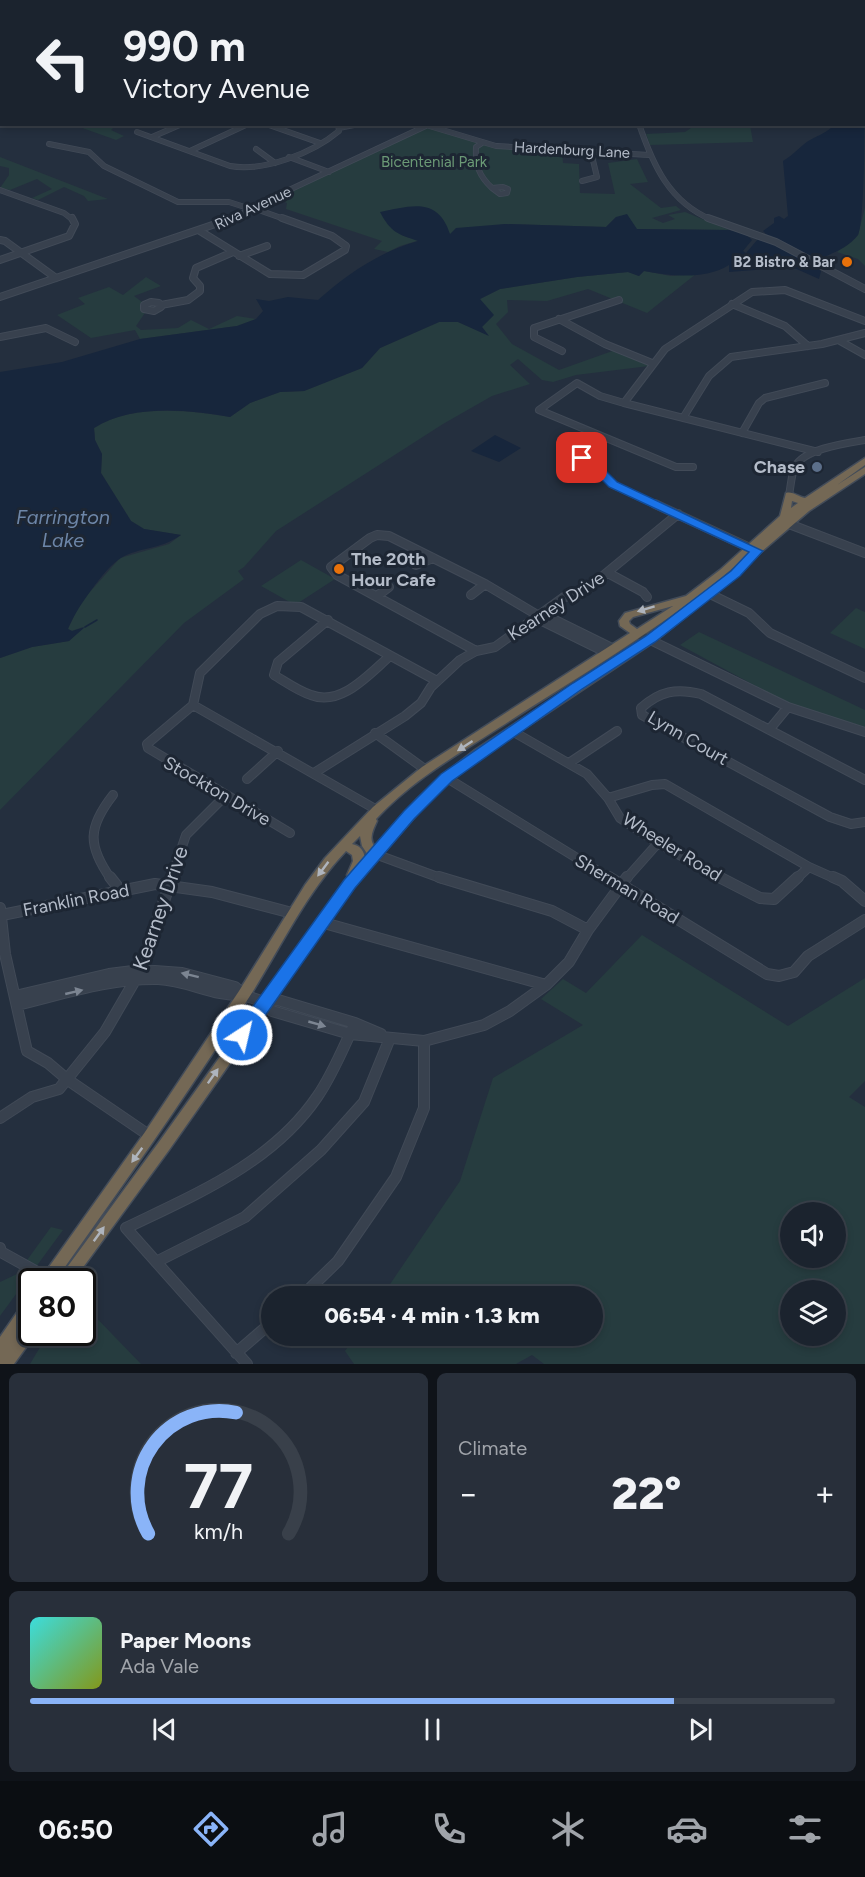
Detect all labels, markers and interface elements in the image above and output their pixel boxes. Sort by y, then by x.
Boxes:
text: 990 m [123,21,246,72]
icon: left [24,24,102,102]
text: Victory Avenue [123,72,310,105]
street label: Hardenburg Lane [514,138,630,162]
park label: Bicentenial Park [381,153,488,171]
street label: Riva Avenue [212,182,294,234]
place label: B2 Bistro & Bar [733,253,835,271]
marker: B2 Bistro & Bar [840,255,854,269]
pin [556,432,607,483]
icon: arrive [565,441,598,474]
place label: Chase [754,456,805,478]
marker: Chase [810,460,824,474]
water label: Farrington Lake [16,505,110,552]
place label: The 20th Hour Cafe [351,548,436,591]
marker: The 20th Hour Cafe [332,562,346,576]
street label: Kearney Drive [503,566,609,645]
one-way arrow [637,605,655,614]
street label: Lynn Court [644,706,732,770]
one-way arrow [457,740,473,751]
street label: Stockton Drive [160,751,275,831]
street label: Wheeler Road [618,808,726,886]
street label: Kearney Drive [127,843,193,973]
street label: Sherman Road [571,849,683,929]
one-way arrow [318,861,330,876]
street label: Franklin Road [21,879,131,921]
one-way arrow [181,970,199,980]
one-way arrow [64,986,83,996]
position arrow [210,1003,274,1067]
one-way arrow [308,1020,326,1029]
one-way arrow [207,1068,218,1084]
one-way arrow [131,1147,143,1162]
map controls [780,1202,846,1346]
button: sound [780,1202,846,1268]
one-way arrow [92,1226,104,1241]
speed limit sign: 80 [18,1268,96,1346]
button: layers [780,1280,846,1346]
text: 06:54 · 4 min · 1.3 km [324,1302,540,1329]
text: Climate [458,1436,527,1460]
text: 77 [184,1449,253,1524]
text: 22° [611,1466,682,1520]
text: − [458,1474,479,1513]
text: + [814,1474,835,1513]
text: km/h [194,1520,243,1545]
text: Paper Moons [120,1627,251,1654]
text: Ada Vale [120,1654,199,1678]
icon: previous [148,1713,181,1746]
icon: pause [416,1713,449,1746]
icon: next [684,1713,717,1746]
icon: directions [190,1808,232,1850]
icon: music [309,1808,351,1850]
icon: phone [428,1808,470,1850]
icon: climate [547,1808,589,1850]
icon: car [666,1808,708,1850]
icon: filters [784,1808,826,1850]
text: 06:50 [38,1813,113,1846]

